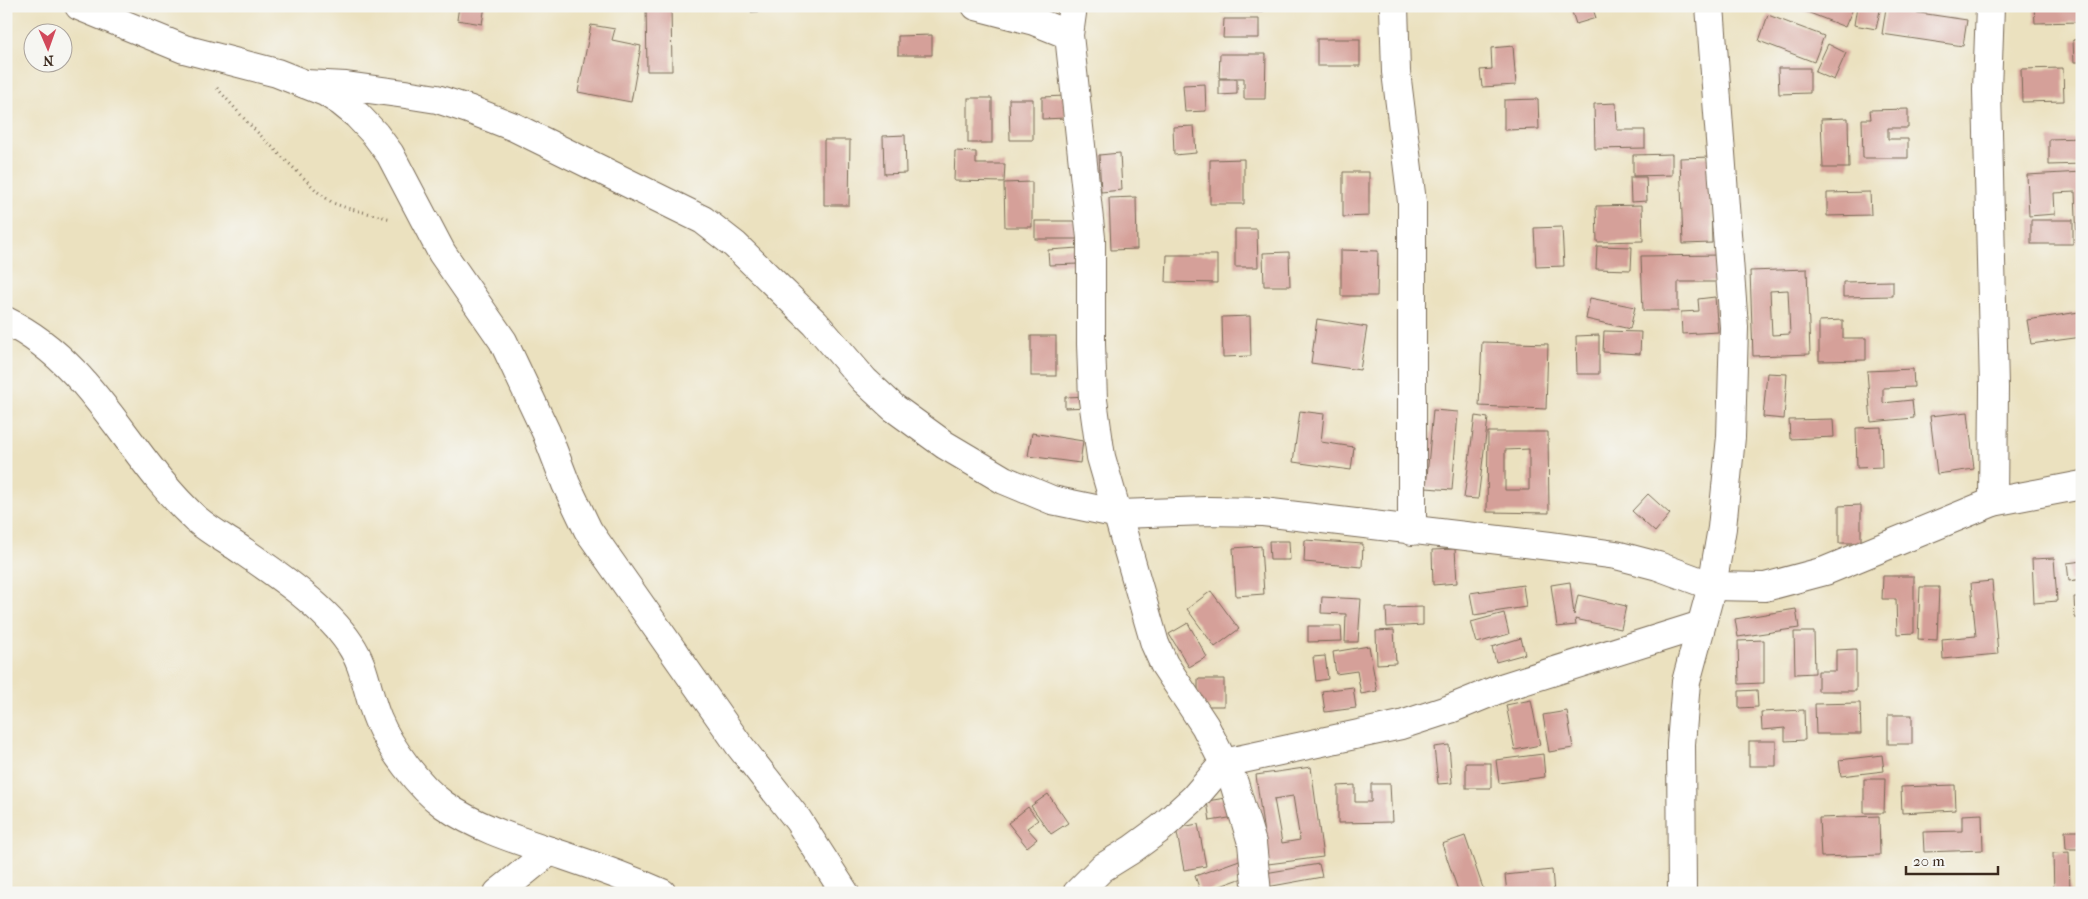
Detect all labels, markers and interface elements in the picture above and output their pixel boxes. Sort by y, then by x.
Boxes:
north arrow [22,22,72,72]
text: N [42,52,54,69]
scale bar [1906,844,1998,876]
text: 20 m [1913,852,1945,870]

